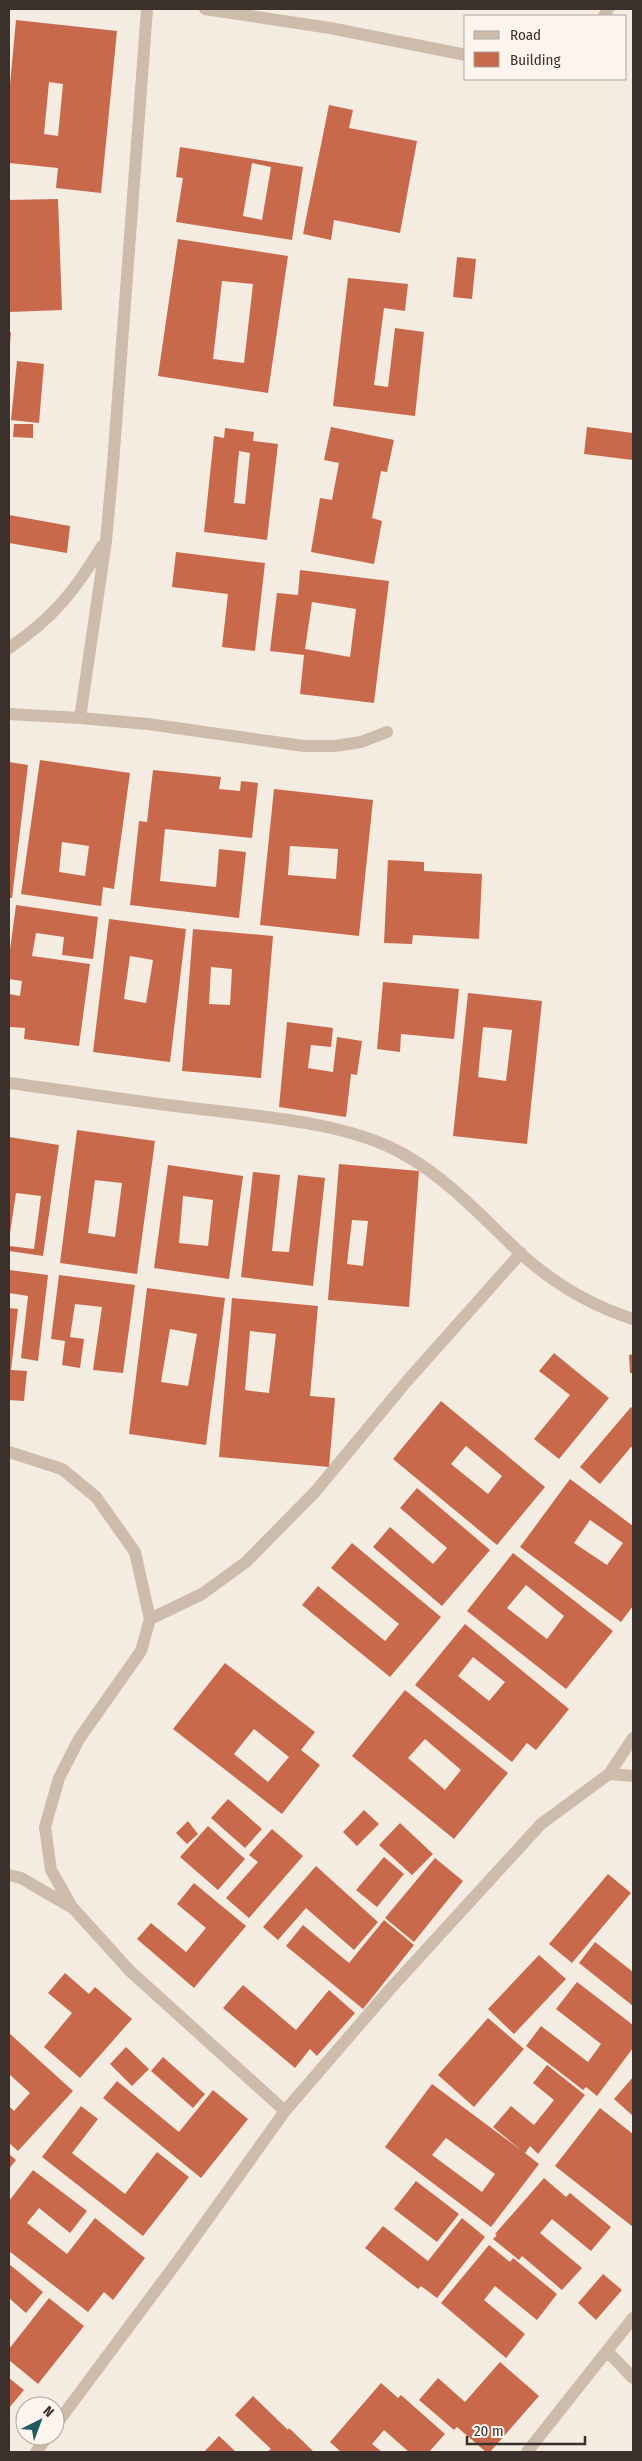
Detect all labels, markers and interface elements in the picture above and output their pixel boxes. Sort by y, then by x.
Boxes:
legend [464,15,627,80]
text: Road [510,26,541,44]
text: Building [510,51,561,69]
north arrow [15,2396,65,2446]
text: N [40,2403,57,2421]
scale bar [467,2414,584,2446]
text: 20 m [474,2422,504,2440]

